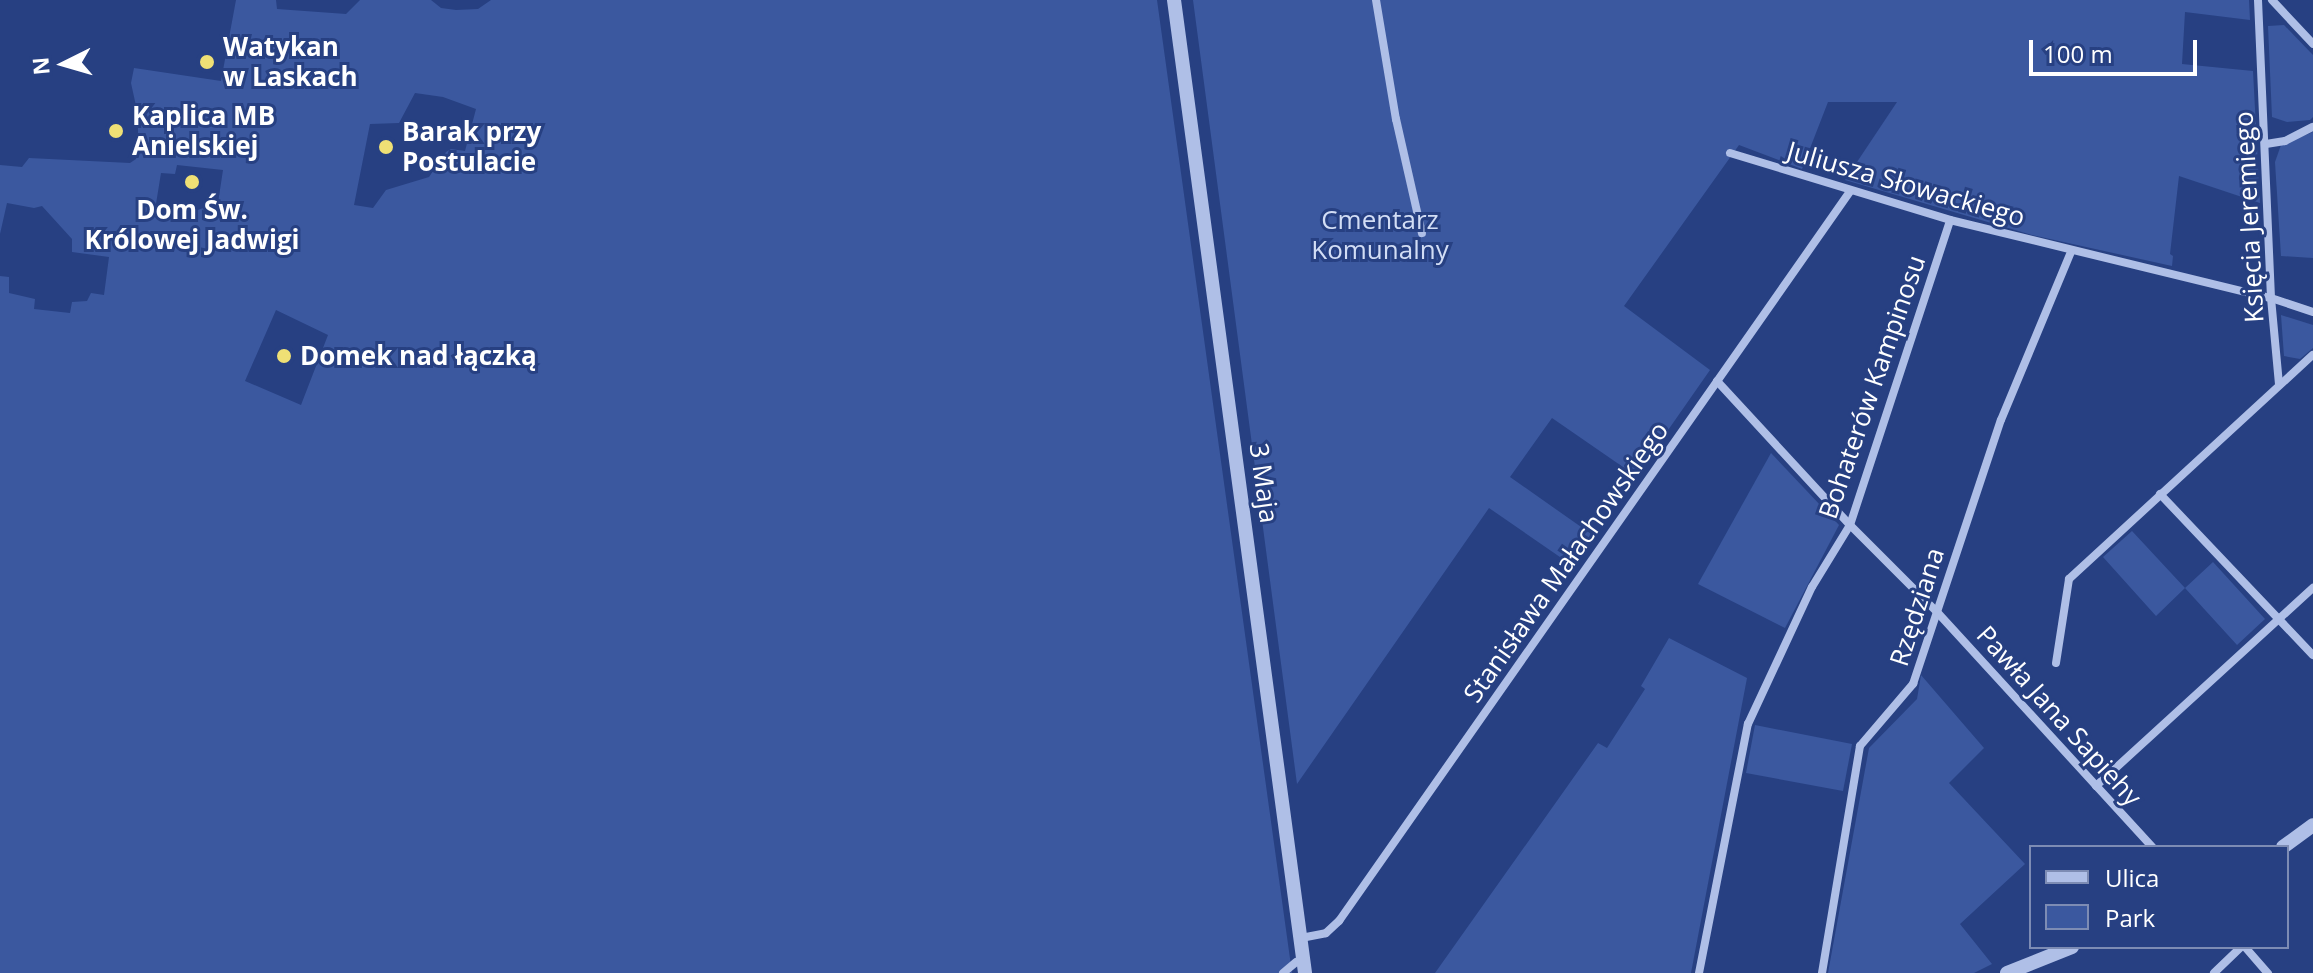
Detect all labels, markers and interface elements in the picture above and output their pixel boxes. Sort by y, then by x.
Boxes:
north arrow [24,24,104,104]
scale bar [2033,24,2201,74]
place label: Watykan w Laskach [223,31,358,92]
text: 100 m [2043,37,2113,70]
marker: Watykan w Laskach [198,53,216,71]
text: N [24,56,56,76]
place label: Kaplica MB Anielskiej [132,100,275,162]
street label: Księcia Jeremiego [2228,111,2270,323]
place label: Barak przy Postulacie [402,116,541,178]
marker: Kaplica MB Anielskiej [107,122,125,140]
street label: Juliusza Słowackiego [1784,135,2028,233]
marker: Barak przy Postulacie [377,138,395,156]
marker: Dom Św. Królowej Jadwigi [183,173,201,191]
place label: Dom Św. Królowej Jadwigi [84,194,300,256]
park label: Cmentarz Komunalny [1311,204,1449,266]
street label: Bohaterów Kampinosu [1812,251,1932,523]
place label: Domek nad łączką [300,340,537,372]
marker: Domek nad łączką [275,347,293,365]
street label: Stanisława Małachowskiego [1457,416,1675,708]
street label: 3 Maja [1243,441,1285,525]
street label: Rzędziana [1883,544,1951,670]
street label: Pawła Jana Sapiehy [1970,620,2148,812]
legend [2029,845,2289,949]
text: Ulica [2105,861,2159,894]
text: Park [2105,901,2155,934]

